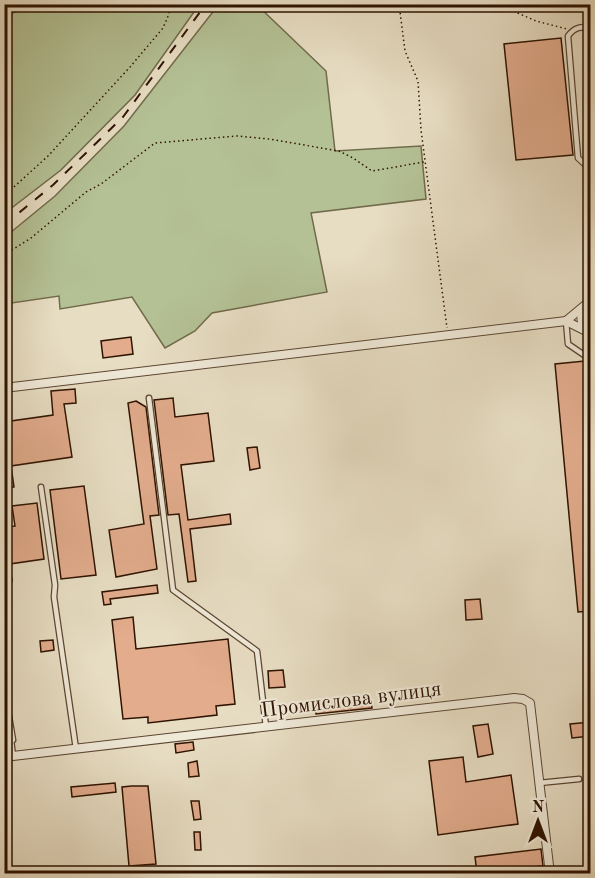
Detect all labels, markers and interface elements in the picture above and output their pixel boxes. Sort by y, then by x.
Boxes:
street label: Промислова вулиця [260,679,443,722]
north arrow [508,791,568,851]
text: N [532,800,545,816]

